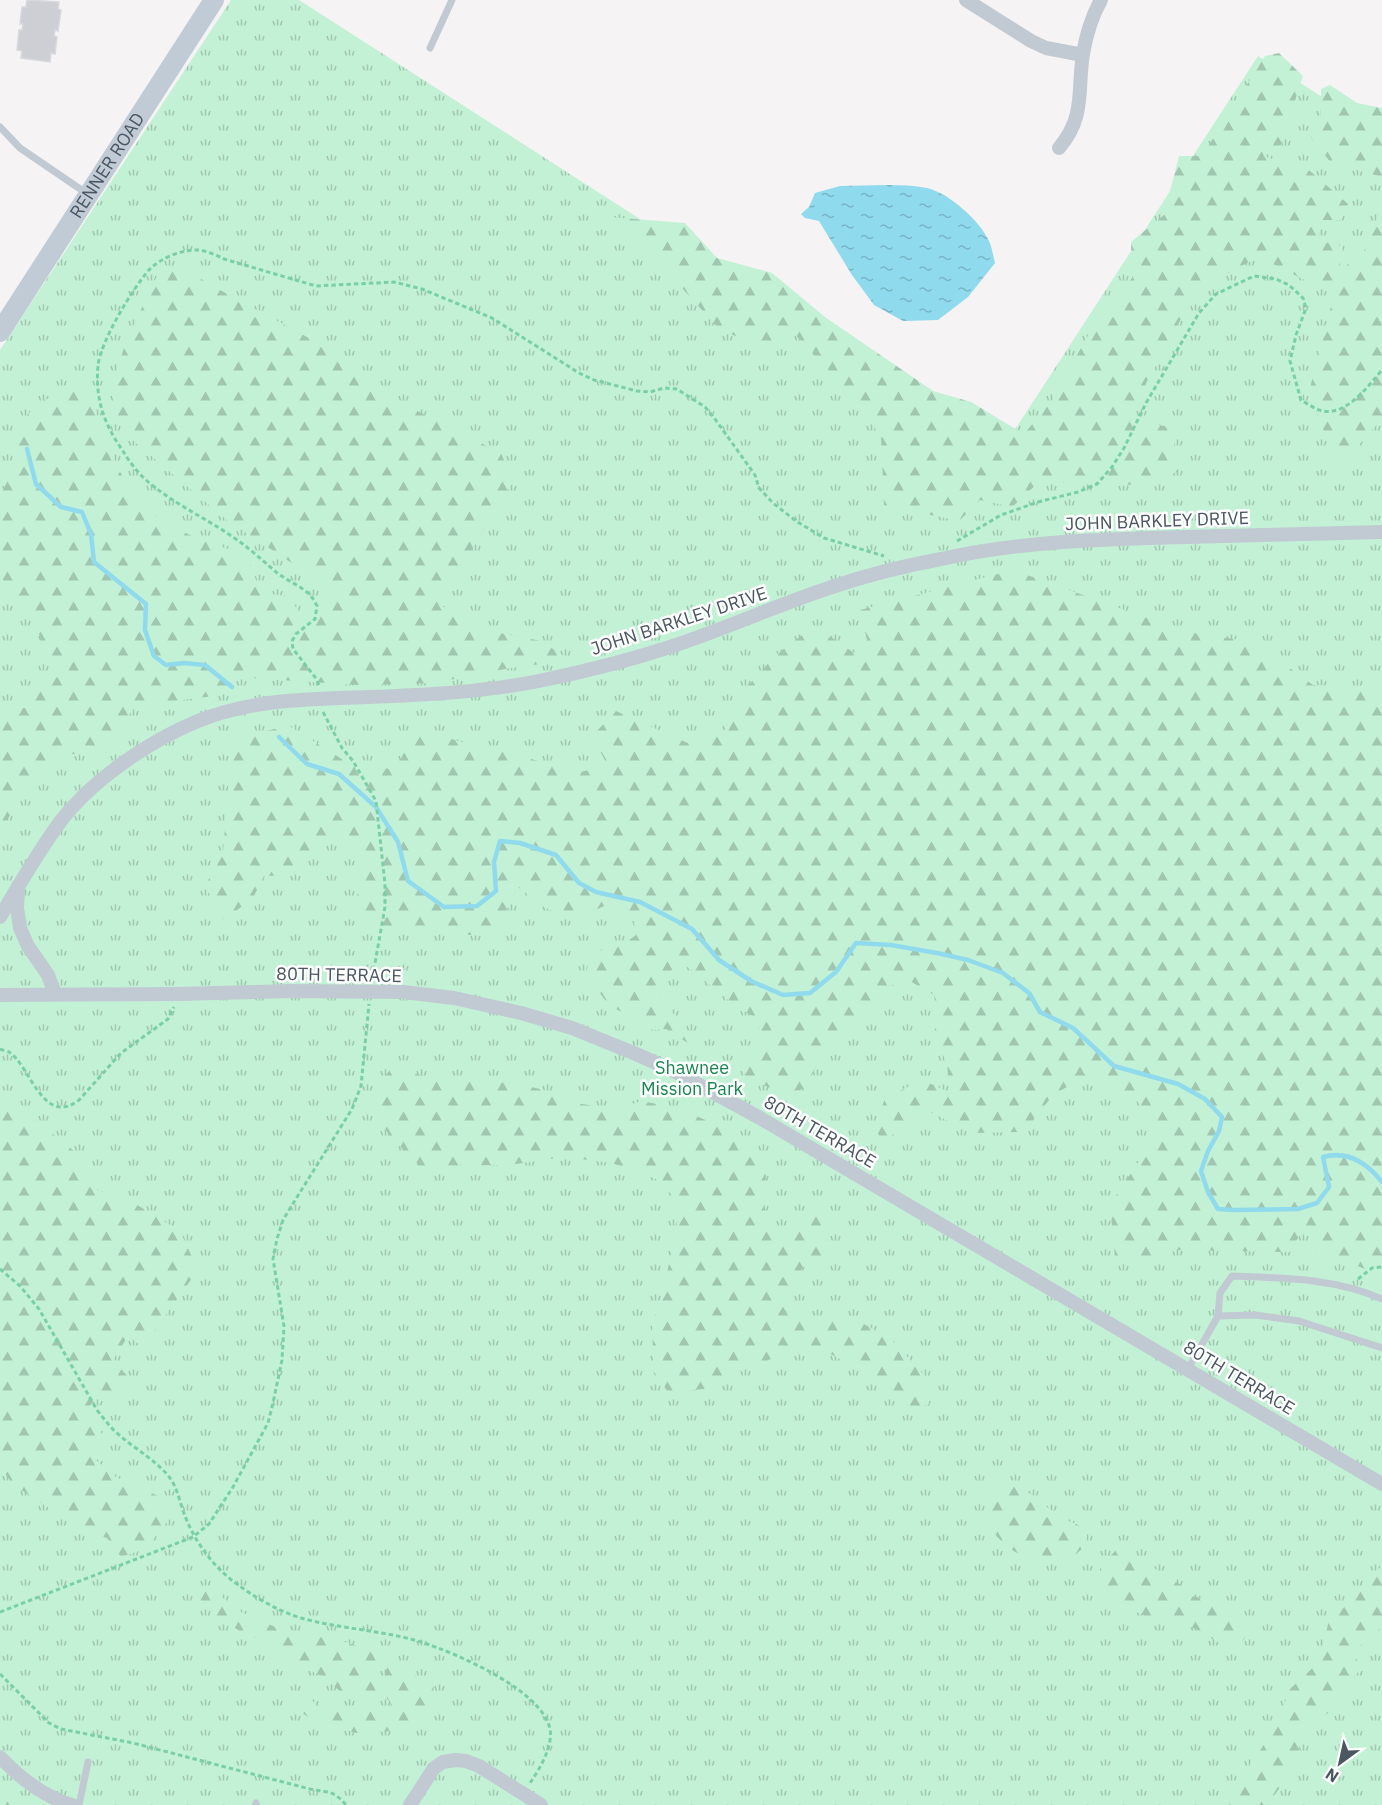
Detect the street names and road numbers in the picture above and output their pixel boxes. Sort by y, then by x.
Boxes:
street label: RENNER ROAD [64,108,149,222]
street label: JOHN BARKLEY DRIVE [1065,506,1249,535]
street label: JOHN BARKLEY DRIVE [588,581,770,660]
street label: 80TH TERRACE [276,962,402,987]
street label: 80TH TERRACE [760,1090,880,1173]
street label: 80TH TERRACE [1179,1335,1299,1420]

